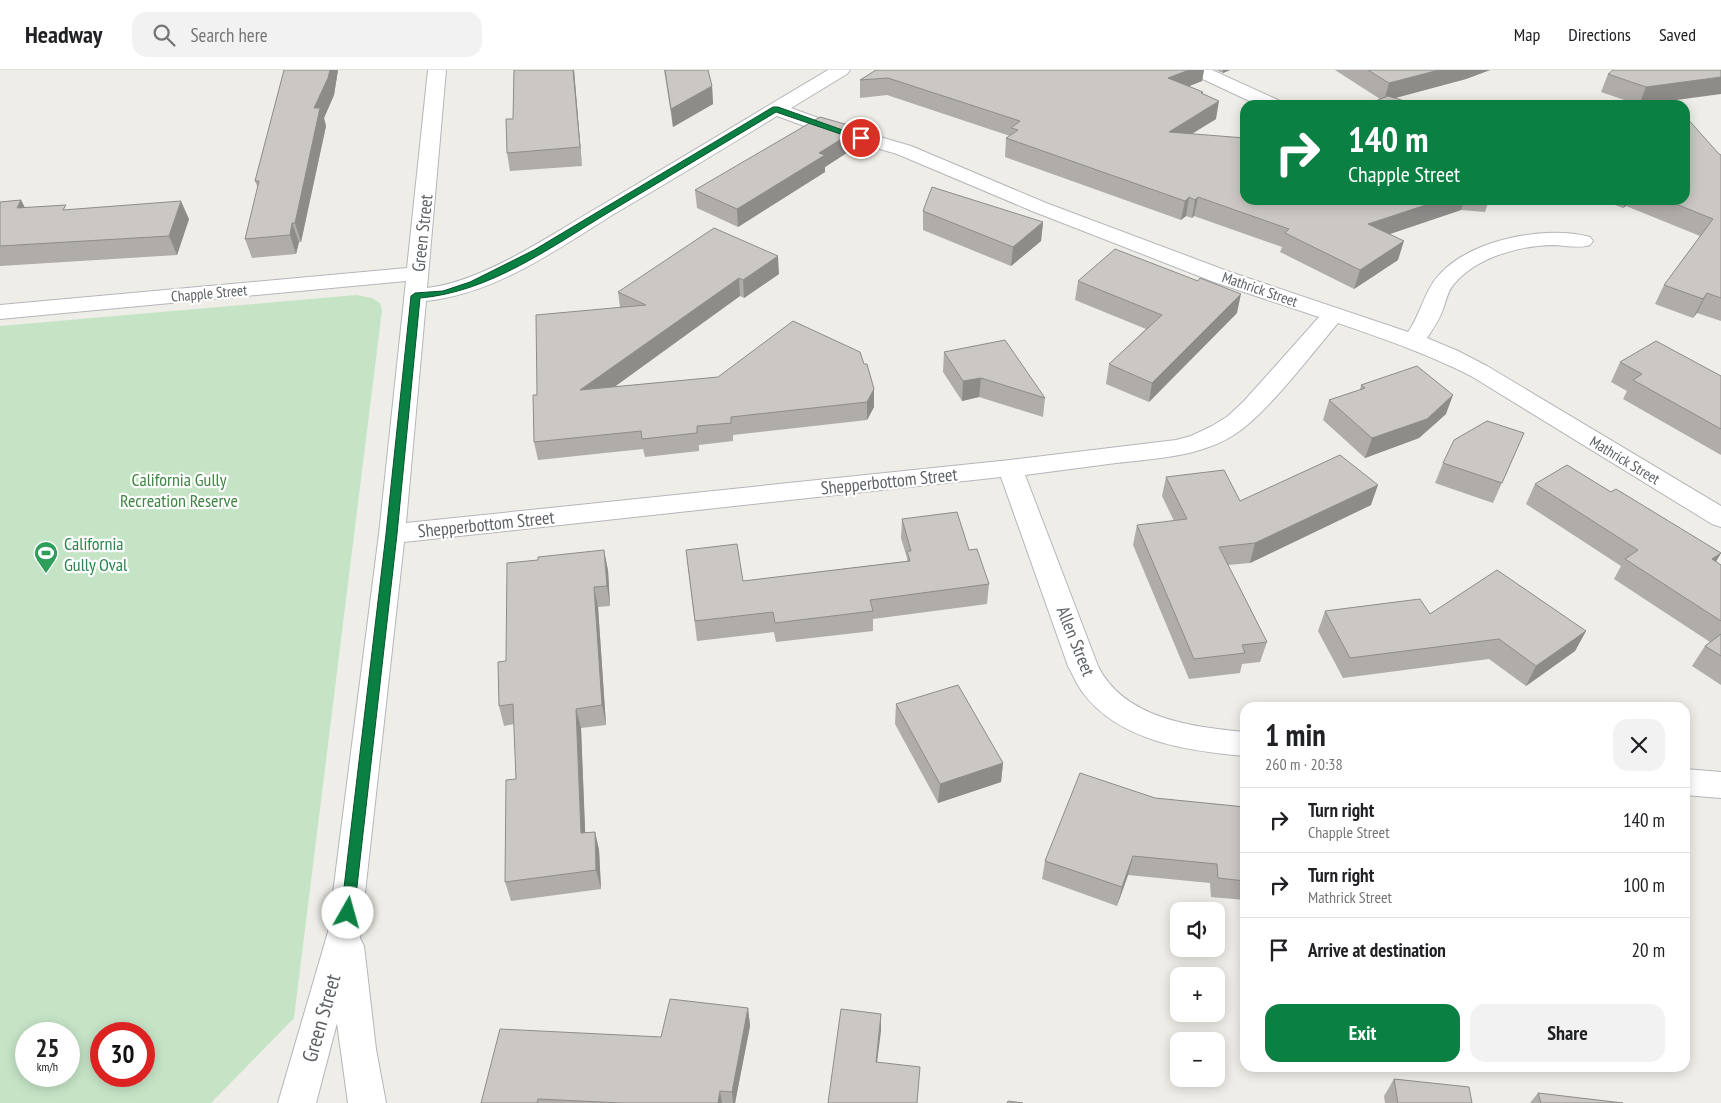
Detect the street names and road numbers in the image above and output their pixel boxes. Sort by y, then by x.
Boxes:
street label: Green Street [407,193,437,273]
street label: Mathrick Street [1220,267,1300,311]
street label: Chapple Street [170,280,248,306]
street label: Mathrick Street [1586,432,1664,488]
street label: Shepperbottom Street [820,462,958,500]
street label: Shepperbottom Street [417,505,555,543]
street label: Allen Street [1052,603,1100,679]
street label: Green Street [296,971,346,1065]

